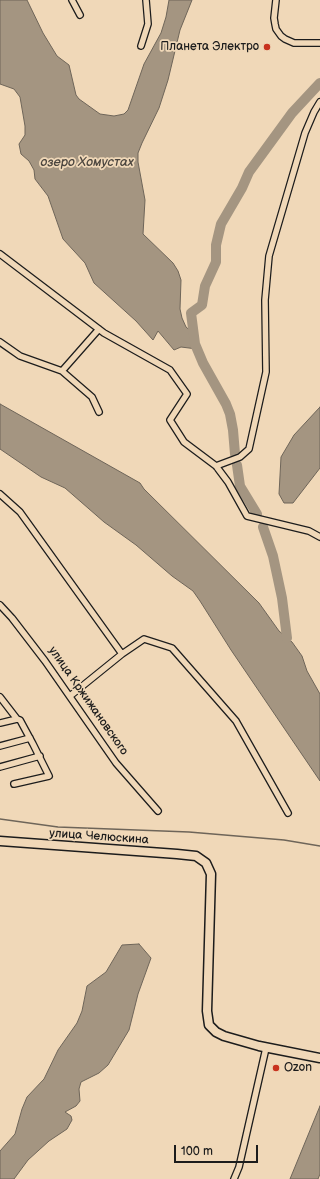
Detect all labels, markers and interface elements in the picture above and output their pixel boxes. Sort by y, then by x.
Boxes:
place label: Планета Электро [160,40,259,54]
marker: Планета Электро [262,42,272,52]
water label: озеро Хомустах [40,155,134,171]
street label: улица Кржижановского [45,644,131,758]
street label: улица Челюскина [49,826,149,848]
place label: Ozon [284,1061,312,1075]
marker: Ozon [271,1063,281,1073]
scale bar [176,1137,260,1163]
text: 100 m [181,1144,213,1159]

